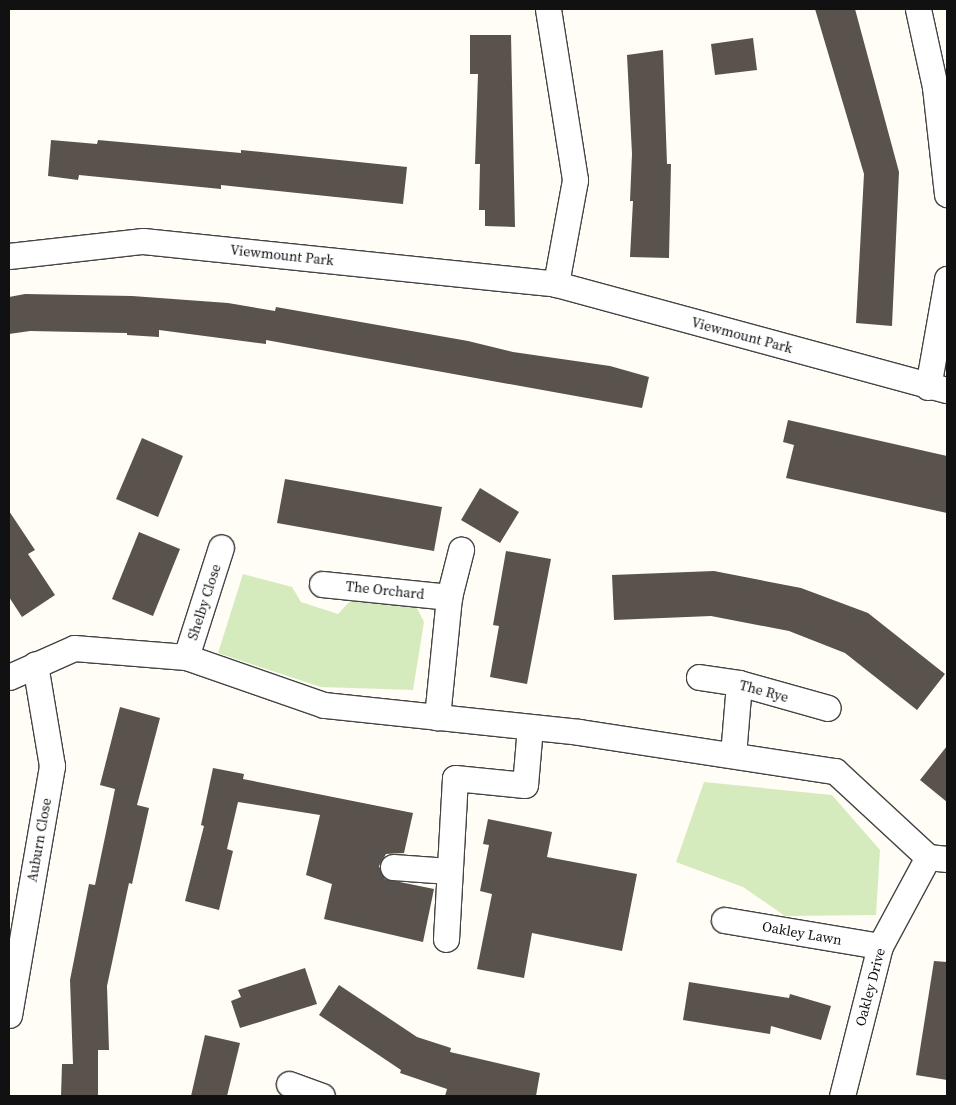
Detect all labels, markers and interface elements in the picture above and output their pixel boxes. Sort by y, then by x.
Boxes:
street label: Viewmount Park [229,241,335,269]
street label: Viewmount Park [690,313,794,357]
street label: Shelby Close [184,562,224,642]
street label: The Orchard [345,578,425,602]
street label: The Rye [738,676,790,706]
street label: Auburn Close [23,797,55,883]
street label: Oakley Lawn [761,918,843,948]
street label: Oakley Drive [852,946,888,1028]

